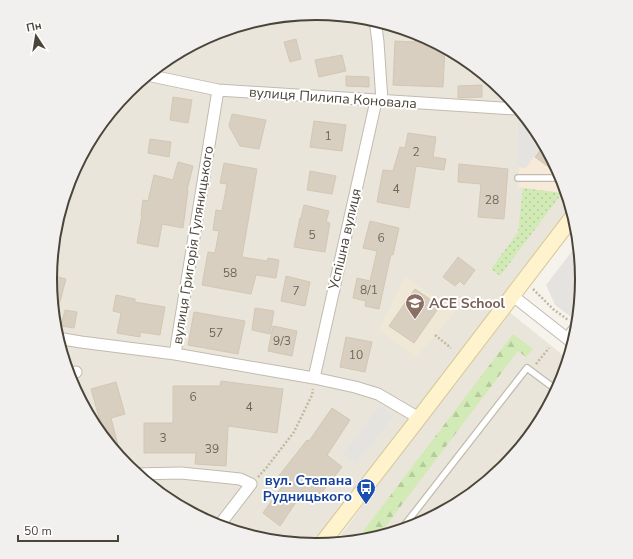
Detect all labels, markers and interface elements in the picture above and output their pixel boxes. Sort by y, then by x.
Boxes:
north arrow [16,16,56,56]
text: Пн [25,18,43,36]
street label: вулиця Пилипа Коновала [248,83,418,113]
house number: 1 [324,128,332,144]
street label: вулиця Григорія Гуляницького [168,144,218,346]
house number: 2 [412,144,420,160]
house number: 4 [392,181,400,197]
street label: Успішна вулиця [324,186,366,293]
house number: 28 [485,192,499,208]
house number: 5 [308,227,316,243]
house number: 6 [377,230,385,246]
house number: 58 [223,265,237,281]
house number: 8/1 [360,282,378,298]
house number: 7 [292,283,300,299]
school or university icon: ACE School [404,292,426,320]
place label: ACE School [429,294,506,313]
house number: 57 [209,325,223,341]
house number: 9/3 [273,333,291,349]
house number: 10 [349,347,363,363]
house number: 6 [189,389,197,405]
house number: 4 [245,399,253,415]
house number: 3 [159,430,167,446]
house number: 39 [205,441,219,457]
place label: вул. Степана Рудницького [263,471,352,506]
bus stop icon: вул. Степана Рудницького [355,477,377,505]
scale bar [18,517,118,543]
text: 50 m [24,523,52,539]

